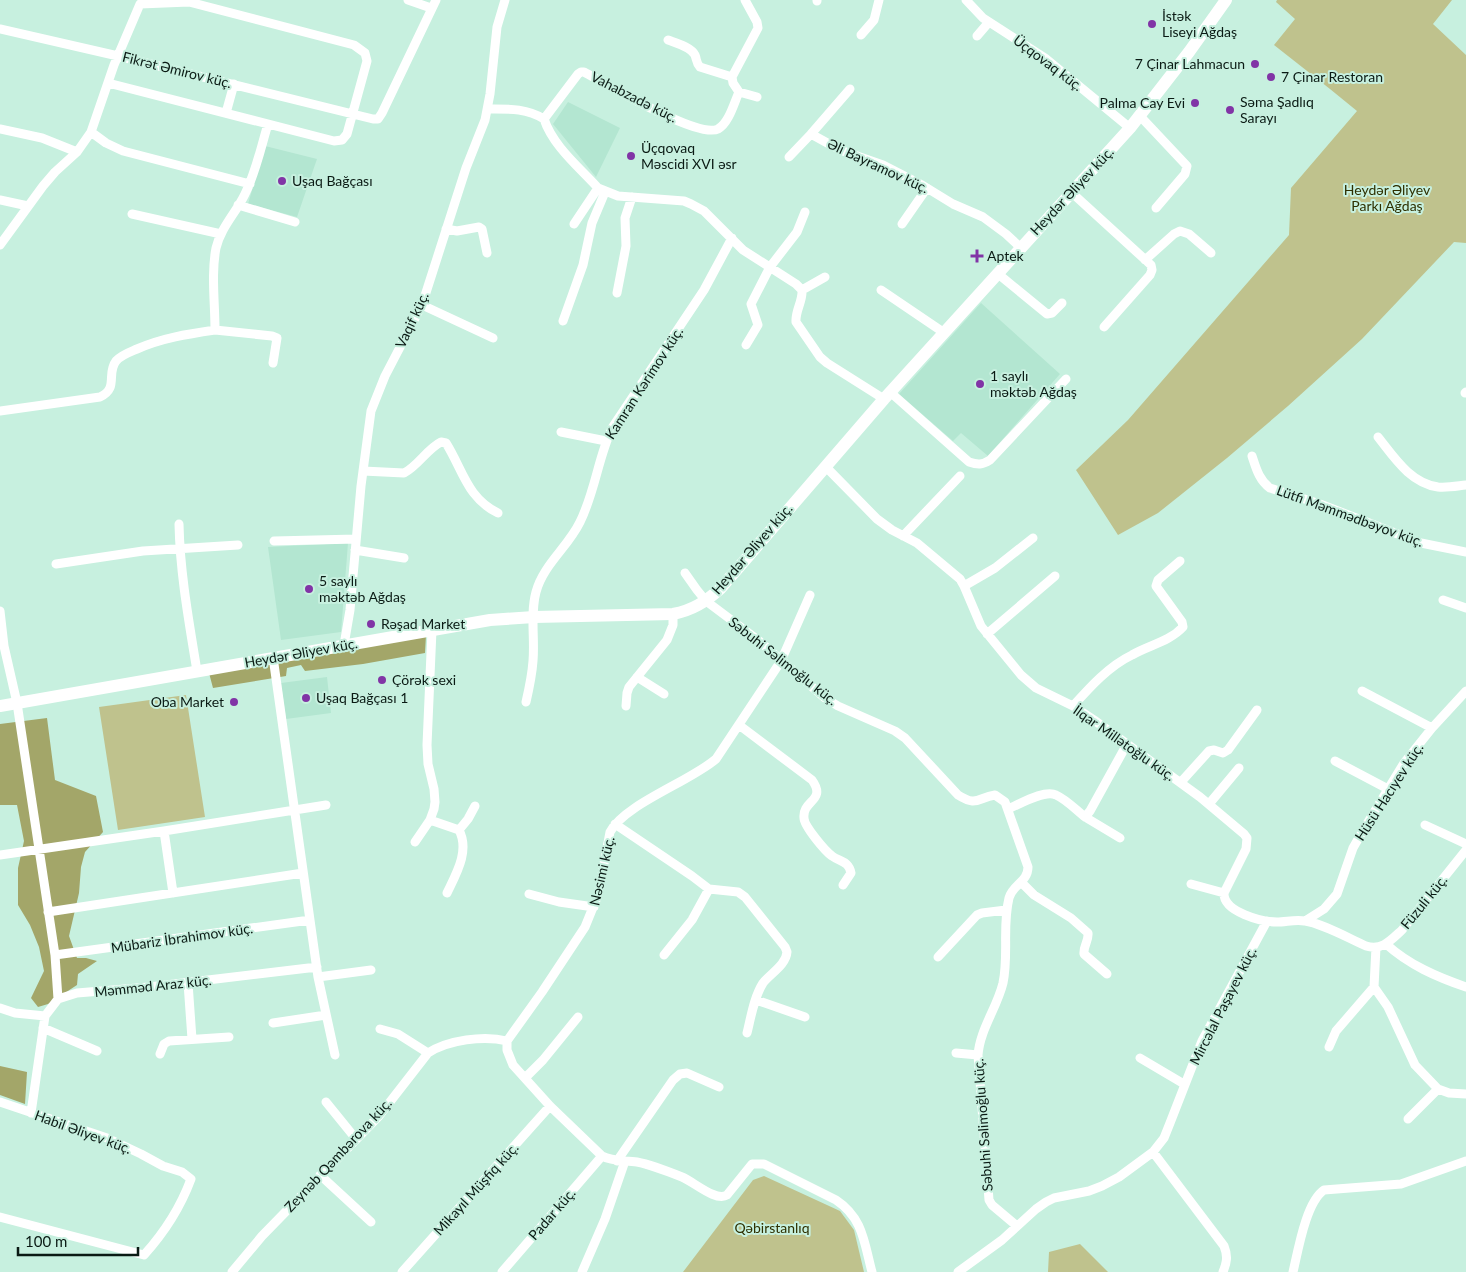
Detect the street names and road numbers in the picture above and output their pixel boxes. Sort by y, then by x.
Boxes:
street label: Üçqovaq küç. [1010,31,1086,94]
street label: Fikrət Əmirov küç. [121,48,234,91]
street label: Vahabzadə küç. [588,67,680,126]
street label: Əli Bayramov küç. [825,135,932,196]
street label: Heydər Əliyev küç. [1026,143,1117,238]
street label: Vaqif küç. [391,289,432,350]
street label: Kamran Kərimov küç. [601,323,686,442]
street label: Lütfi Məmmədbəyov küç. [1275,481,1426,550]
street label: Heydər Əliyev küç. [708,500,796,597]
street label: Səbuhi Səlimoğlu küç. [726,613,841,708]
street label: Heydər Əliyev küç. [243,634,359,671]
street label: İlqar Millətoğlu küç. [1070,701,1178,784]
street label: Hüsü Hacıyev küç. [1351,740,1426,844]
street label: Nəsimi küç. [585,835,618,907]
street label: Füzuli küç. [1397,871,1451,932]
street label: Mübariz İbrahimov küç. [110,919,254,956]
street label: Mircəlal Paşayev küç. [1185,944,1260,1068]
street label: Məmməd Araz küç. [93,971,212,1000]
street label: Səbuhi Səlimoğlu küç. [969,1058,996,1192]
street label: Zeynəb Qəmbərova küç. [280,1094,395,1215]
street label: Habil Əliyev küç. [32,1106,134,1157]
street label: Mikayıl Müşfiq küç. [430,1139,522,1238]
street label: Padar küç. [524,1184,579,1243]

